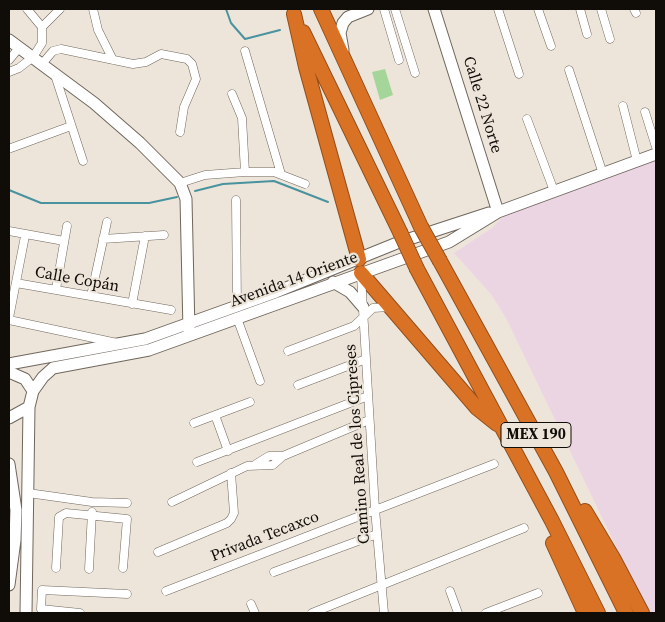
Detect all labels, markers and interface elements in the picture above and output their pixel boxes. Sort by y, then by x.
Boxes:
street label: Calle 22 Norte [458,54,506,156]
street label: Avenida 14 Oriente [228,248,360,312]
street label: Calle Copán [33,263,121,297]
street label: Camino Real de los Cipreses [341,343,375,545]
road number: MEX 190 [501,422,571,448]
street label: Privada Tecaxco [208,507,322,567]

